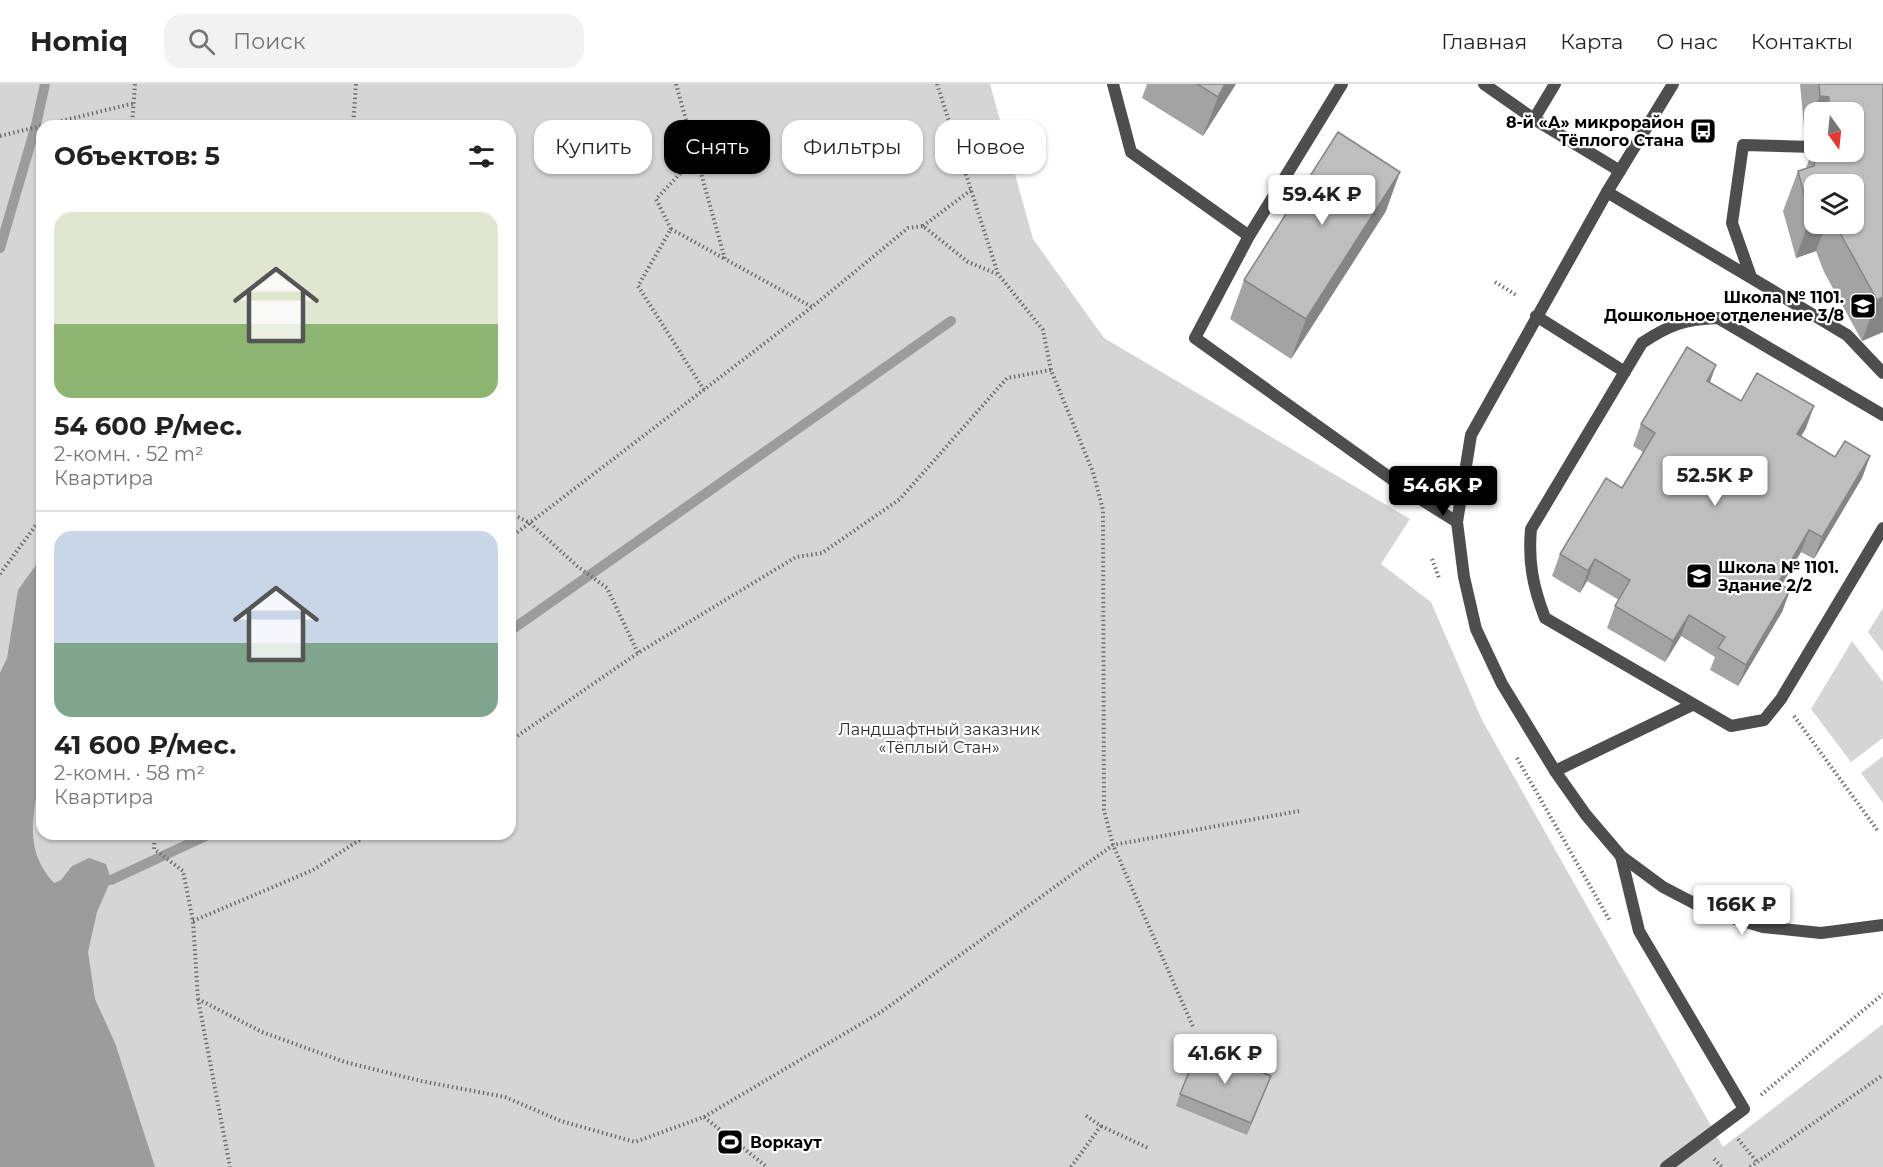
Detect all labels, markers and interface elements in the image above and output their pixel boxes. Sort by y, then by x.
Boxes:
search box [164,14,584,68]
text: Homiq [30,24,128,58]
icon: search [185,25,218,58]
text: Поиск [233,28,306,55]
text: Главная [1441,29,1527,54]
text: Карта [1560,29,1623,54]
text: О нас [1656,29,1718,54]
text: Контакты [1751,29,1853,54]
north arrow [1804,102,1864,162]
map controls [1804,102,1864,234]
place label: 8-й «А» микрорайон Тёплого Стана [1506,113,1684,150]
bus stop icon: 8-й «А» микрорайон Тёплого Стана [1688,116,1718,146]
chip: Купить [534,120,652,174]
chip: Снять [664,120,770,174]
chip: Фильтры [782,120,923,174]
chip: Новое [935,120,1046,174]
text: Объектов: 5 [54,140,220,172]
icon: filters [465,140,498,173]
button: layers [1804,174,1864,234]
pin: 59.4K ₽ [1267,175,1377,226]
text: 59.4K ₽ [1282,182,1362,206]
icon: home [222,251,330,359]
place label: Школа № 1101. Дошкольное отделение 3/8 [1604,288,1844,325]
school or university icon: Школа № 1101. Дошкольное отделение 3/8 [1848,291,1878,321]
text: 54 600 ₽/мес. [54,410,242,442]
text: 2-комн. · 52 m² [54,442,204,466]
pin: 52.5K ₽ [1660,456,1770,507]
text: 52.5K ₽ [1677,463,1753,487]
text: Квартира [54,466,154,490]
pin: 54.6K ₽ [1388,466,1498,517]
text: 54.6K ₽ [1403,473,1483,497]
place label: Школа № 1101. Здание 2/2 [1717,558,1839,595]
school or university icon: Школа № 1101. Здание 2/2 [1684,561,1714,591]
icon: home [222,570,330,678]
park label: Ландшафтный заказник «Тёплый Стан» [838,720,1041,757]
text: 41 600 ₽/мес. [54,729,236,761]
text: 2-комн. · 58 m² [54,761,205,785]
text: Квартира [54,785,154,809]
pin: 166K ₽ [1693,885,1791,936]
text: 166K ₽ [1707,892,1777,916]
pin: 41.6K ₽ [1170,1034,1280,1085]
text: 41.6K ₽ [1188,1041,1262,1065]
sports icon: Воркаут [715,1127,745,1157]
place label: Воркаут [750,1133,822,1152]

